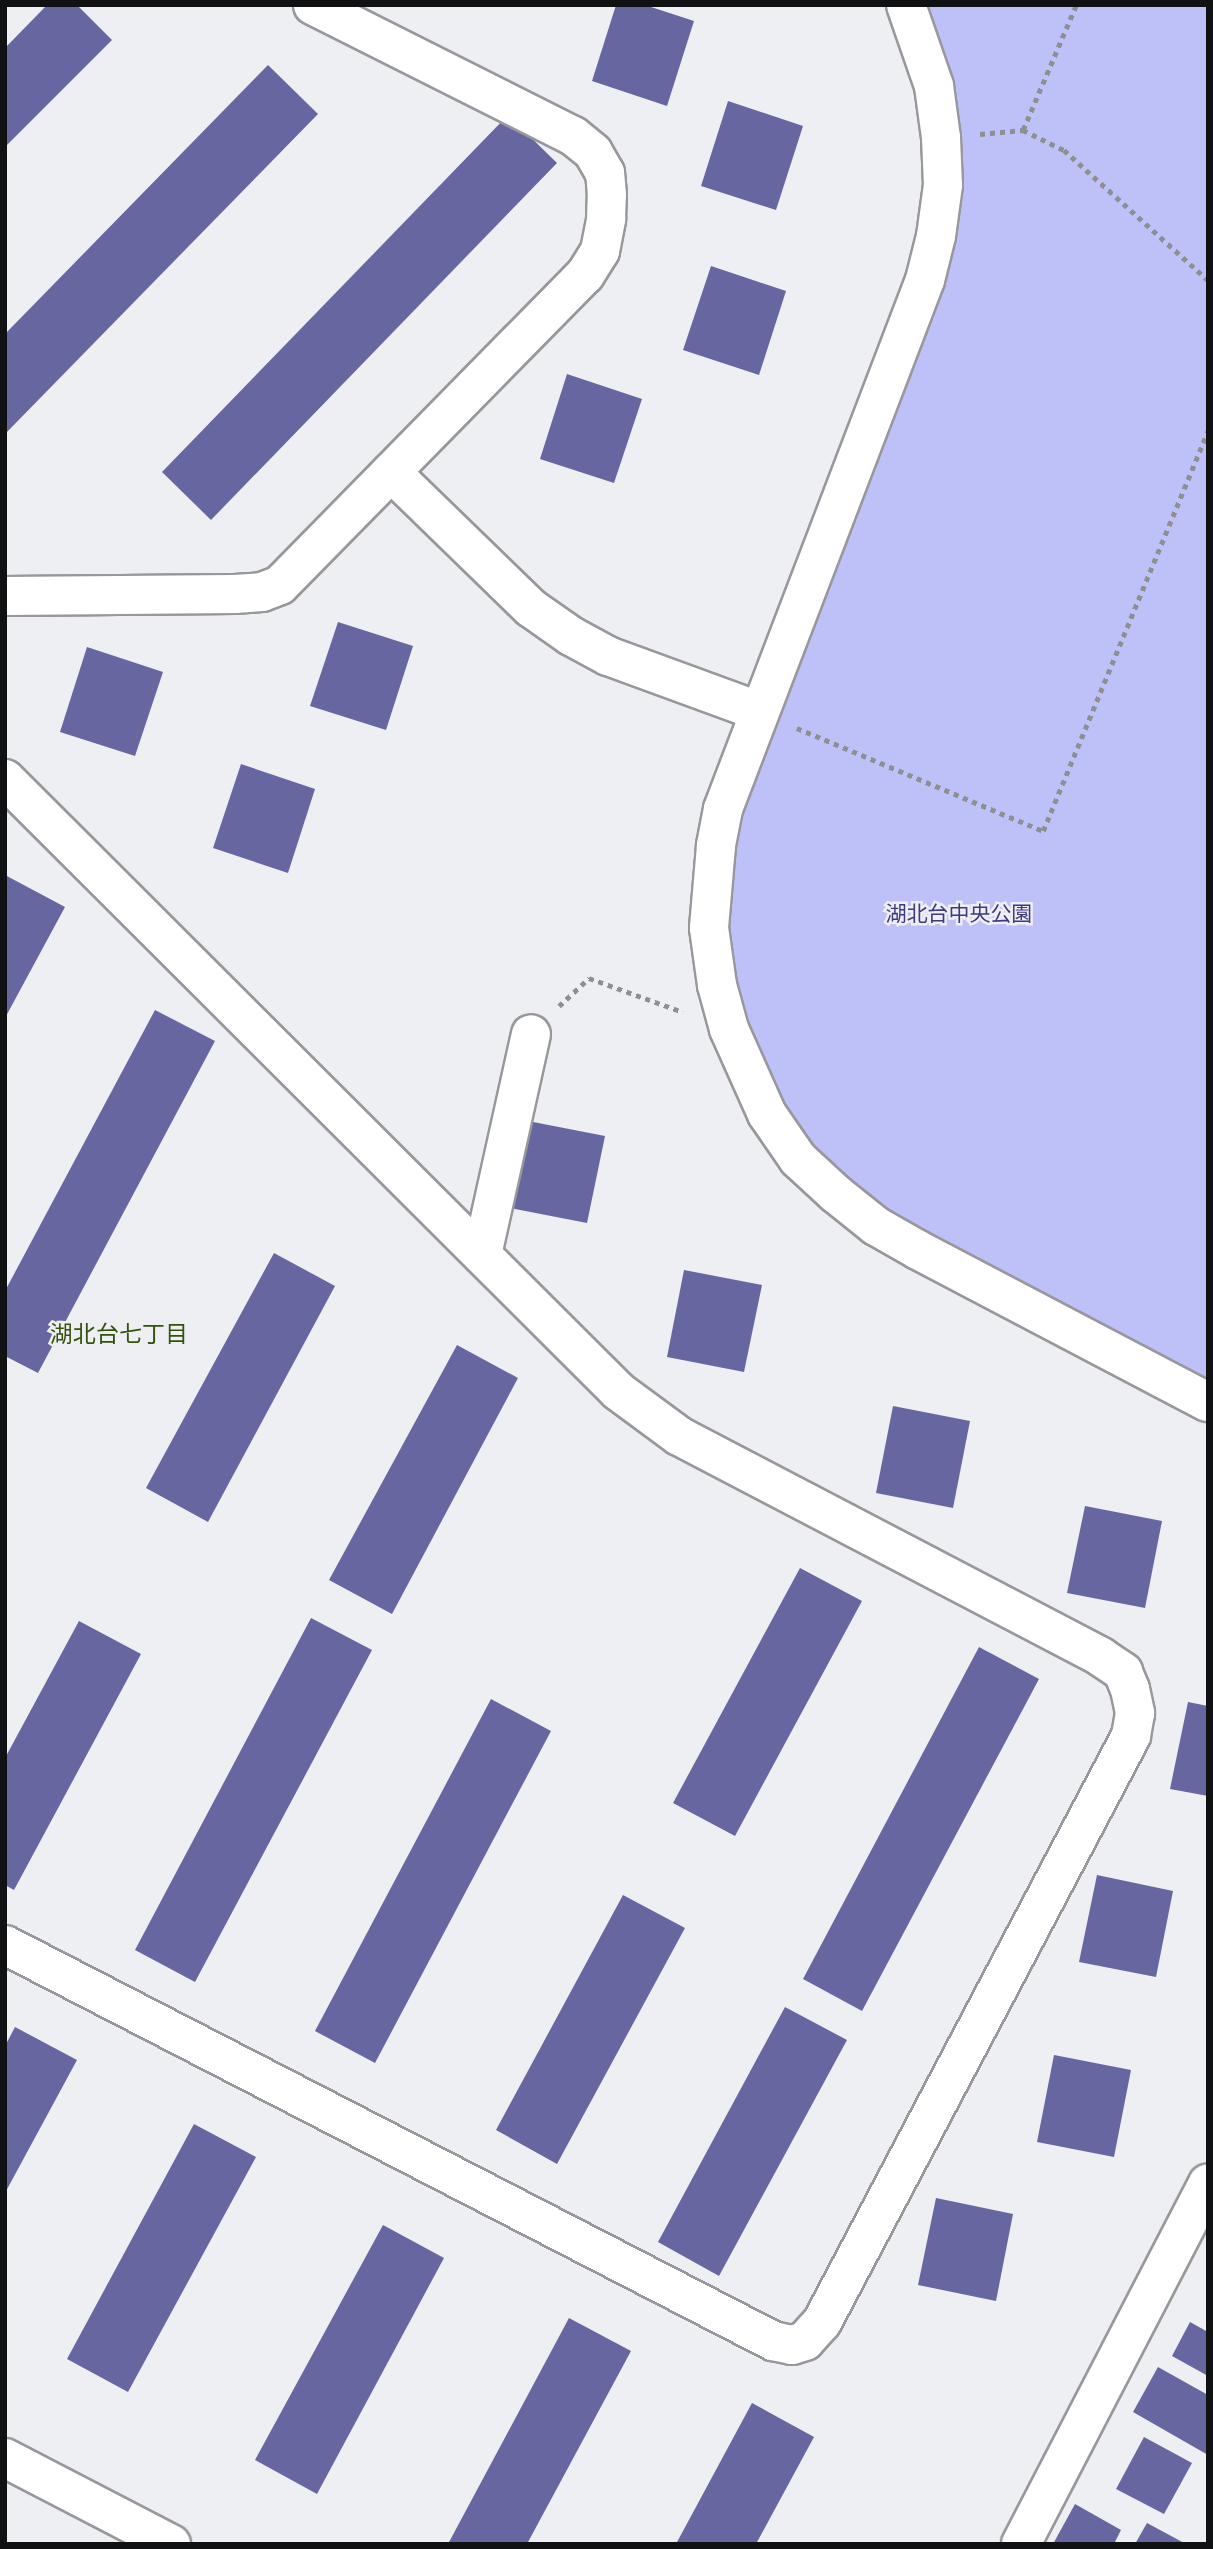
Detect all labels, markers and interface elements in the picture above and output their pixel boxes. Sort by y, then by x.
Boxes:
park label: 湖北台中央公園 [886,901,1032,927]
district label: 湖北台七丁目 [50,1320,188,1348]

